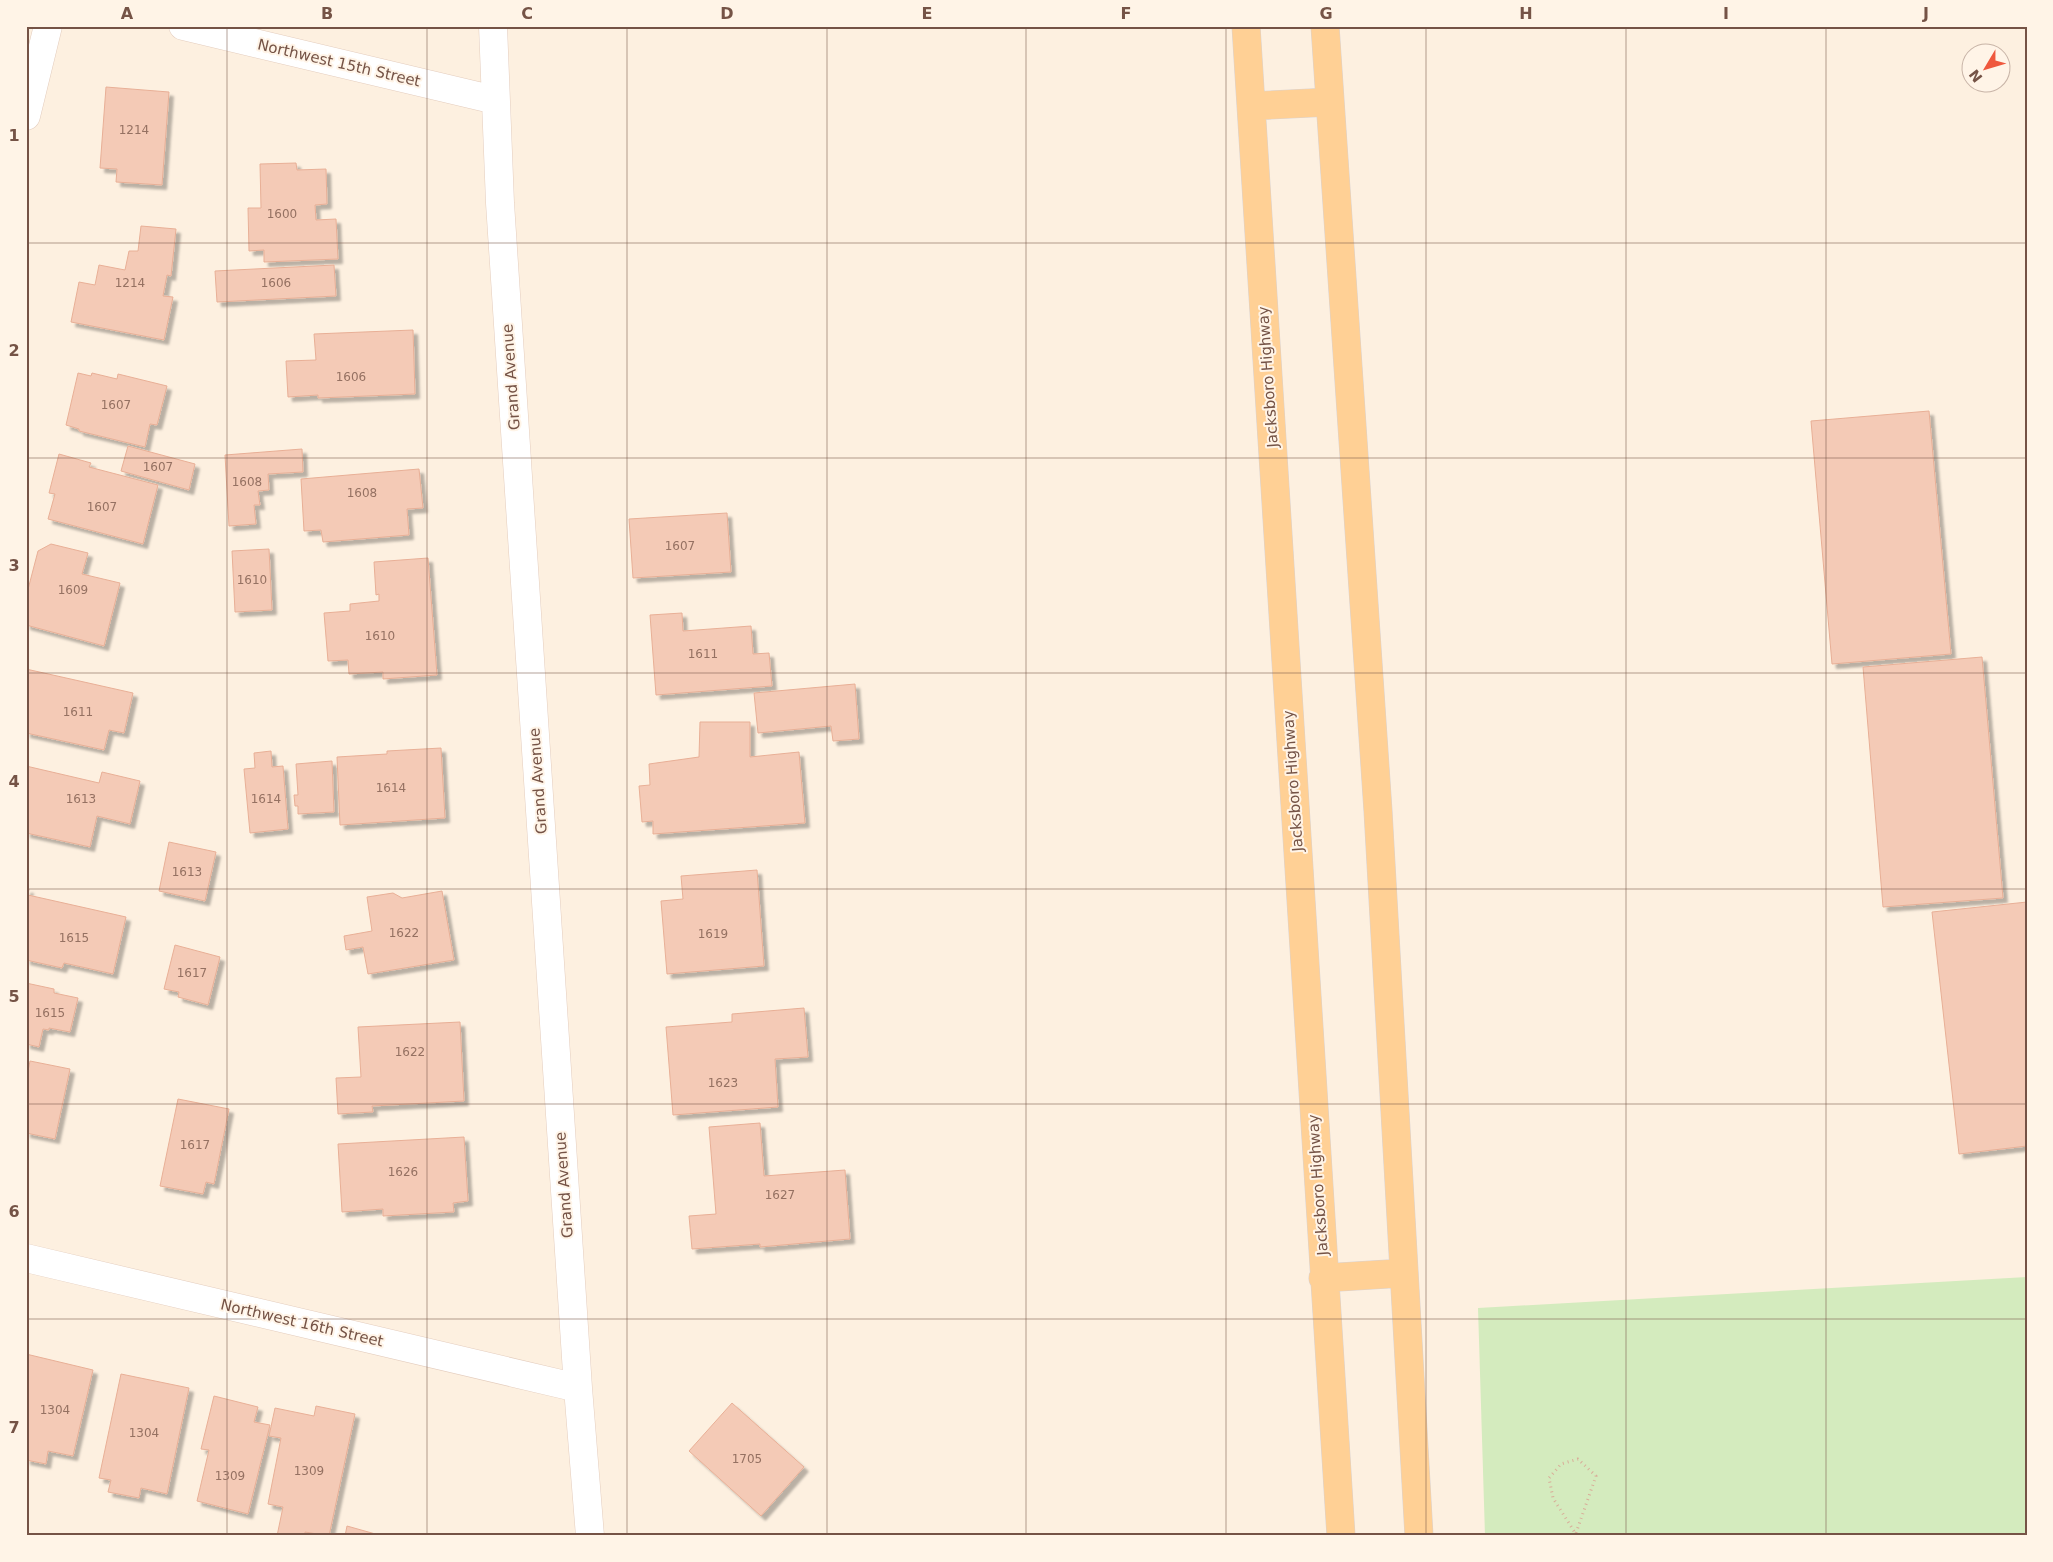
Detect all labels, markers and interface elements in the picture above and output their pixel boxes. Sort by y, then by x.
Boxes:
text: A [121,4,134,23]
text: B [321,4,333,23]
text: C [521,4,533,23]
text: D [720,4,734,23]
text: E [922,4,932,23]
text: F [1121,4,1131,23]
text: G [1319,4,1333,23]
text: H [1519,4,1533,23]
text: I [1723,4,1729,23]
text: J [1922,4,1929,23]
street label: Northwest 15th Street [256,35,422,91]
north arrow [1960,42,2010,92]
text: N [1966,66,1986,86]
house number: 1214 [119,123,149,137]
text: 1 [8,126,20,145]
house number: 1600 [267,207,297,221]
house number: 1214 [115,276,145,290]
house number: 1606 [261,276,291,290]
street label: Jacksboro Highway [1254,306,1282,449]
street label: Grand Avenue [498,323,524,431]
text: 2 [8,341,20,360]
house number: 1606 [336,370,366,384]
house number: 1607 [101,398,131,412]
house number: 1607 [143,460,173,474]
house number: 1608 [232,475,262,489]
house number: 1608 [347,486,377,500]
house number: 1607 [87,500,117,514]
house number: 1607 [665,539,695,553]
text: 3 [8,556,20,575]
house number: 1610 [237,573,267,587]
house number: 1609 [58,583,88,597]
house number: 1610 [365,629,395,643]
house number: 1611 [688,647,718,661]
house number: 1611 [63,705,93,719]
street label: Jacksboro Highway [1279,710,1307,853]
street label: Grand Avenue [525,727,551,835]
text: 4 [8,772,20,791]
house number: 1614 [376,781,406,795]
house number: 1613 [66,792,96,806]
house number: 1614 [251,792,281,806]
house number: 1613 [172,865,202,879]
house number: 1622 [389,926,419,940]
house number: 1619 [698,927,728,941]
house number: 1615 [59,931,89,945]
house number: 1617 [177,966,207,980]
text: 5 [8,987,20,1006]
house number: 1615 [35,1006,65,1020]
house number: 1622 [395,1045,425,1059]
house number: 1623 [708,1076,738,1090]
street label: Jacksboro Highway [1304,1114,1332,1257]
street label: Grand Avenue [551,1131,577,1239]
house number: 1617 [180,1138,210,1152]
house number: 1626 [388,1165,418,1179]
house number: 1627 [765,1188,795,1202]
text: 6 [8,1202,20,1221]
street label: Northwest 16th Street [219,1295,385,1351]
house number: 1304 [40,1403,70,1417]
text: 7 [8,1418,20,1437]
house number: 1304 [129,1426,159,1440]
house number: 1705 [732,1452,762,1466]
house number: 1309 [294,1464,324,1478]
house number: 1309 [215,1469,245,1483]

